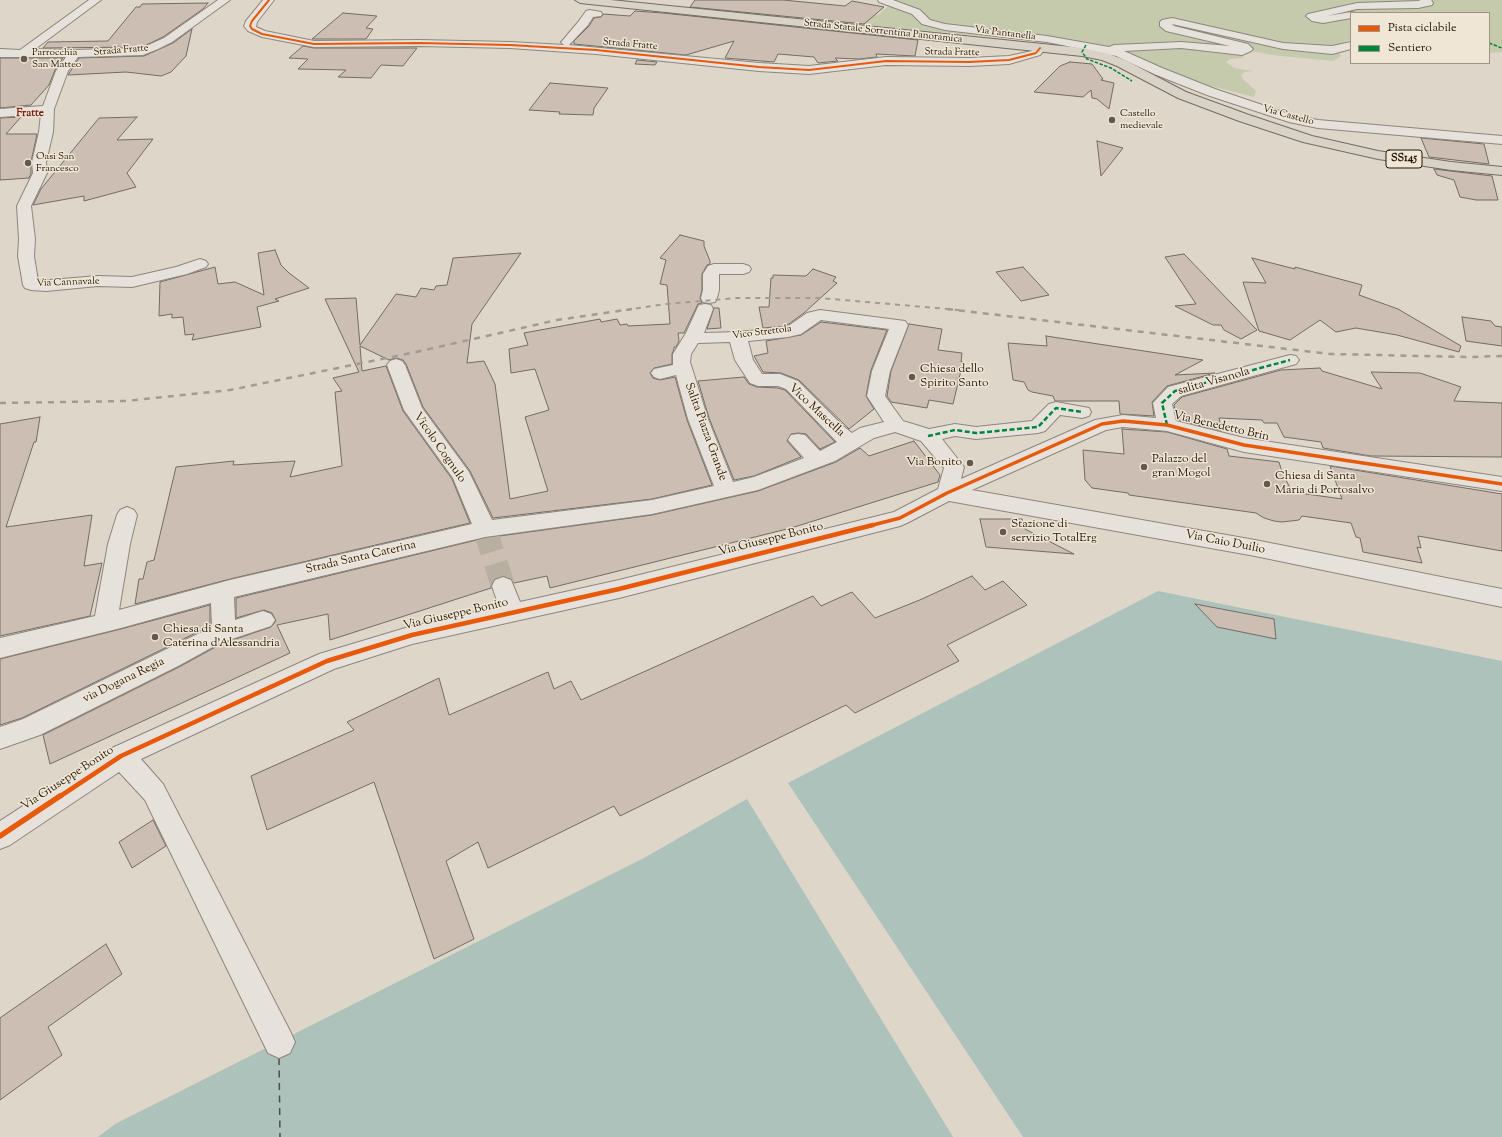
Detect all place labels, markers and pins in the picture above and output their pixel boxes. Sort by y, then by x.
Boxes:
place label: Parrocchia San Matteo [32,47,81,70]
marker: Parrocchia San Matteo [19,54,29,64]
place label: Castello medievale [1120,108,1163,132]
marker: Castello medievale [1107,115,1117,125]
place label: Oasi San Francesco [36,151,79,174]
marker: Oasi San Francesco [23,158,33,168]
place label: Chiesa dello Spirito Santo [920,363,989,391]
marker: Chiesa dello Spirito Santo [907,372,917,382]
place label: Palazzo del gran Mogol [1152,453,1211,481]
place label: Via Bonito [906,456,962,470]
marker: Via Bonito [965,458,975,468]
marker: Palazzo del gran Mogol [1139,462,1149,472]
place label: Chiesa di Santa Maria di Portosalvo [1275,470,1374,498]
marker: Chiesa di Santa Maria di Portosalvo [1262,479,1272,489]
place label: Stazione di servizio TotalErg [1011,518,1097,546]
marker: Stazione di servizio TotalErg [998,527,1008,537]
place label: Chiesa di Santa Caterina d'Alessandria [163,623,280,651]
marker: Chiesa di Santa Caterina d'Alessandria [150,632,160,642]

